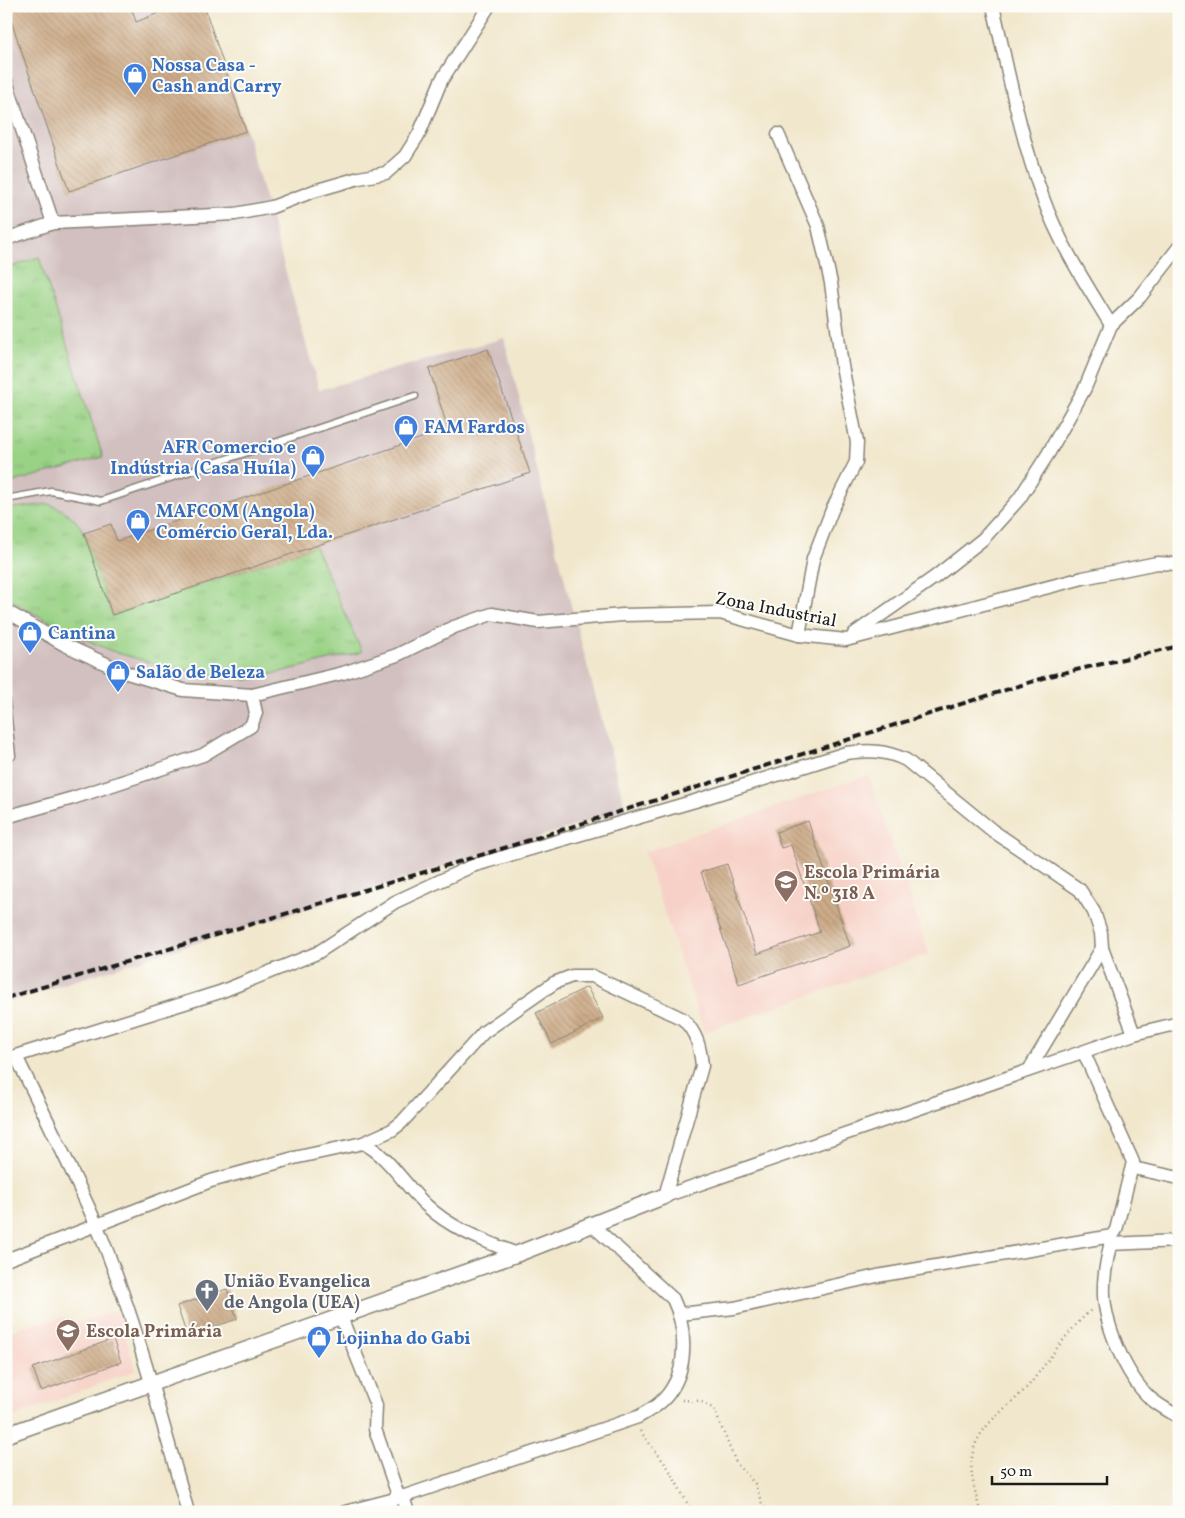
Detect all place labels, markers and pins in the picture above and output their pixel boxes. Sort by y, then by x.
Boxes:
place label: Nossa Casa - Cash and Carry [152,54,282,100]
shop icon: Nossa Casa - Cash and Carry [122,62,148,96]
shop icon: FAM Fardos [393,414,419,448]
place label: FAM Fardos [424,416,525,441]
place label: AFR Comercio e Indústria (Casa Huíla) [110,436,296,482]
shop icon: AFR Comercio e Indústria (Casa Huíla) [300,444,326,478]
place label: MAFCOM (Angola) Comércio Geral, Lda. [156,500,333,546]
shop icon: MAFCOM (Angola) Comércio Geral, Lda. [125,508,151,542]
shop icon: Cantina [17,620,43,654]
place label: Cantina [48,622,116,647]
shop icon: Salão de Beleza [105,659,131,693]
place label: Salão de Beleza [136,661,265,686]
place label: Escola Primária N.º 318 A [804,861,940,907]
school or university icon: Escola Primária N.º 318 A [773,869,799,903]
place label: União Evangelica de Angola (UEA) [224,1270,371,1316]
church icon: União Evangelica de Angola (UEA) [194,1278,220,1312]
school or university icon: Escola Primária [55,1318,81,1352]
place label: Escola Primária [86,1320,222,1345]
shop icon: Lojinha do Gabi [306,1325,332,1359]
place label: Lojinha do Gabi [336,1327,471,1352]

